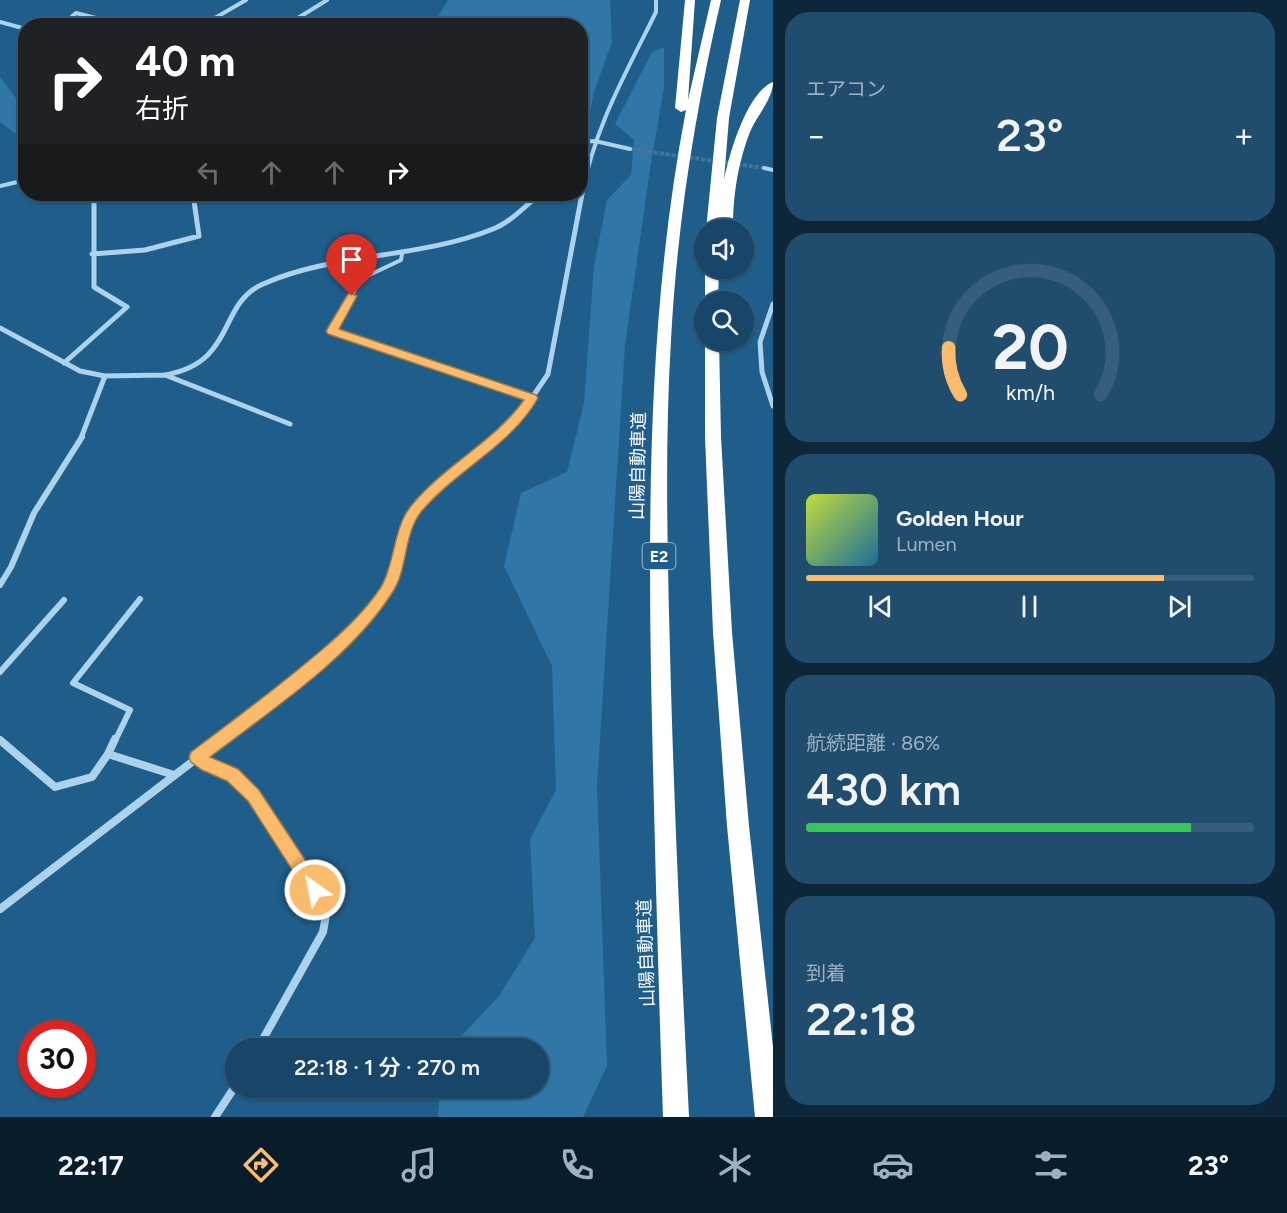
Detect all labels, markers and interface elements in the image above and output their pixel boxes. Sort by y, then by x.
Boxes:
text: 40 m [135,36,235,87]
icon: right [36,42,114,120]
text: エアコン [806,77,886,101]
text: 右折 [135,92,189,125]
text: 23° [996,108,1064,162]
text: − [806,116,827,155]
text: + [1233,116,1254,155]
icon: left [192,156,225,189]
icon: ahead [255,156,288,189]
icon: ahead [318,156,351,189]
icon: right [381,156,414,189]
map controls [694,219,754,351]
button: sound [694,219,754,279]
pin [326,234,377,296]
icon: arrive [335,243,368,276]
button: search [694,291,754,351]
text: 20 [992,310,1068,385]
text: km/h [1006,380,1054,405]
street label: 山陽自動車道 [626,412,650,520]
text: Golden Hour [896,505,1024,532]
text: Lumen [896,532,957,556]
road number: E2 [642,543,676,569]
icon: previous [864,590,897,623]
icon: pause [1013,590,1046,623]
icon: next [1163,590,1196,623]
text: 航続距離 · 86% [806,731,940,755]
text: 430 km [806,762,961,816]
position arrow [283,858,347,922]
street label: 山陽自動車道 [633,899,659,1007]
text: 到着 [806,961,846,985]
text: 22:18 [806,992,917,1046]
speed limit sign: 30 [18,1020,96,1098]
text: 22:18 · 1 分 · 270 m [294,1054,480,1081]
icon: directions [240,1144,282,1186]
icon: music [398,1144,440,1186]
icon: phone [556,1144,598,1186]
icon: climate [714,1144,756,1186]
icon: car [872,1144,914,1186]
icon: filters [1030,1144,1072,1186]
text: 22:17 [58,1149,124,1182]
text: 23° [1188,1149,1229,1182]

